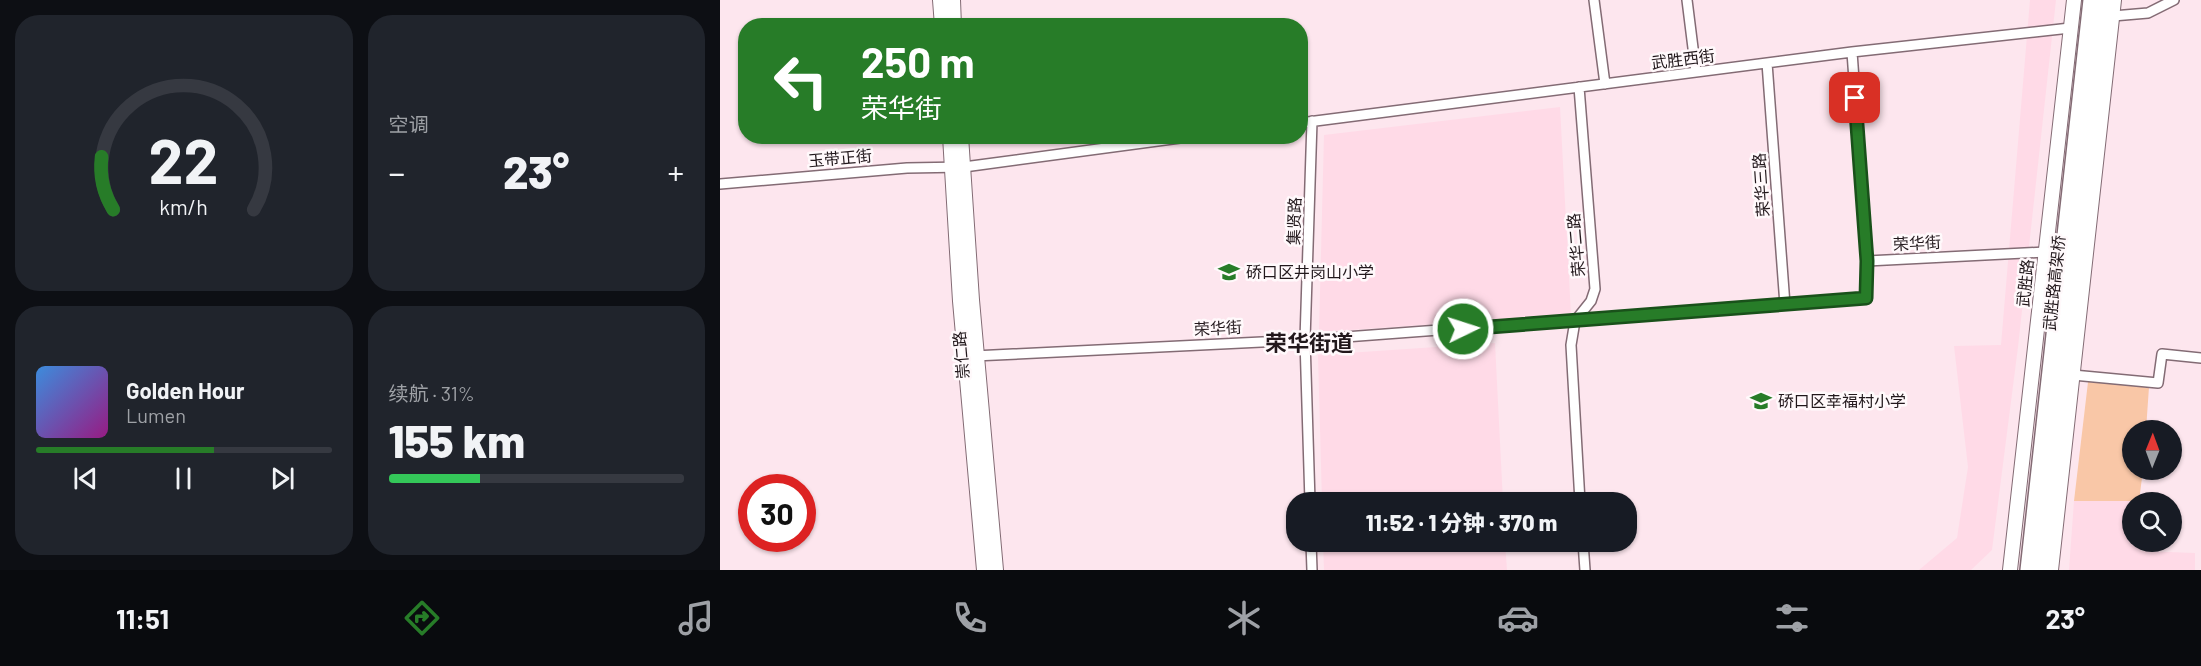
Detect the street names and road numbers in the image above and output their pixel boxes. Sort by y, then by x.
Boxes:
street label: 武胜西街 [1650,45,1716,72]
street label: 玉带正街 [807,145,873,170]
street label: 荣华三路 [1749,152,1772,218]
street label: 集贤路 [1283,197,1304,245]
street label: 荣华二路 [1563,212,1588,278]
street label: 荣华街 [1893,232,1941,253]
street label: 武胜路高架桥 [2039,234,2068,332]
street label: 武胜路 [2013,258,2036,308]
street label: 荣华街 [1194,317,1242,338]
street label: 崇仁路 [949,330,972,380]

